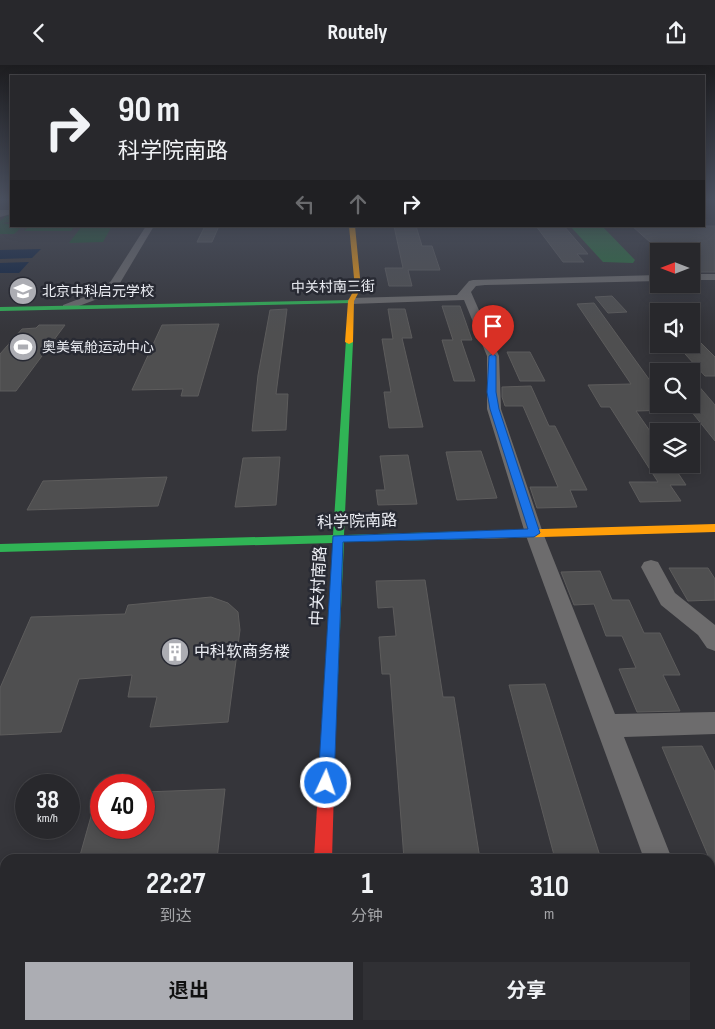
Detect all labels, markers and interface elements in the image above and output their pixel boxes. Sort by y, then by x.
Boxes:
icon: back [25,19,53,47]
text: Routely [328,19,387,46]
icon: share [662,19,690,47]
text: 90 m [118,89,180,132]
icon: right [35,95,100,160]
text: 科学院南路 [118,138,228,165]
icon: left [291,190,319,218]
icon: ahead [344,190,372,218]
icon: right [397,190,425,218]
north arrow [650,243,700,293]
map controls [650,243,700,473]
school or university icon: 北京中科启元学校 [8,276,38,306]
street label: 中关村南三街 [291,278,375,296]
place label: 北京中科启元学校 [42,283,154,300]
button: sound [650,303,700,353]
pin [472,305,514,356]
icon: arrive [479,312,507,340]
sports icon: 奥美氧舱运动中心 [8,332,38,362]
place label: 奥美氧舱运动中心 [42,339,154,356]
button: search [650,363,700,413]
button: layers [650,423,700,473]
street label: 科学院南路 [317,511,397,533]
street label: 中关村南路 [307,546,331,626]
building icon: 中科软商务楼 [160,637,190,667]
place label: 中科软商务楼 [194,643,290,662]
position arrow [299,756,351,808]
speed limit sign: 40 [90,774,155,839]
text: 38 [36,785,59,816]
text: km/h [37,811,58,826]
text: 22:27 [146,866,205,902]
text: 1 [361,866,373,902]
text: 310 [529,869,569,905]
text: m [544,905,554,924]
text: 到达 [160,907,192,926]
text: 分钟 [351,907,383,926]
button: 退出 [25,962,353,1020]
button: 分享 [363,962,690,1020]

